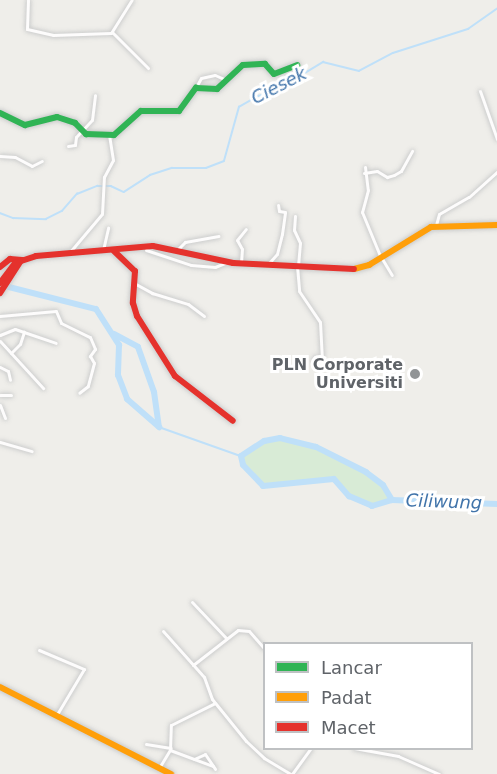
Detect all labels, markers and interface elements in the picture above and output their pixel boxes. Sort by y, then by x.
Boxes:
water label: Ciesek [248,63,310,109]
place label: PLN Corporate Universiti [272,355,403,393]
marker: PLN Corporate Universiti [408,367,422,381]
water label: Ciliwung [405,490,483,514]
legend [263,642,473,750]
text: Lancar [321,657,382,678]
text: Padat [321,687,372,708]
text: Macet [321,717,376,738]

